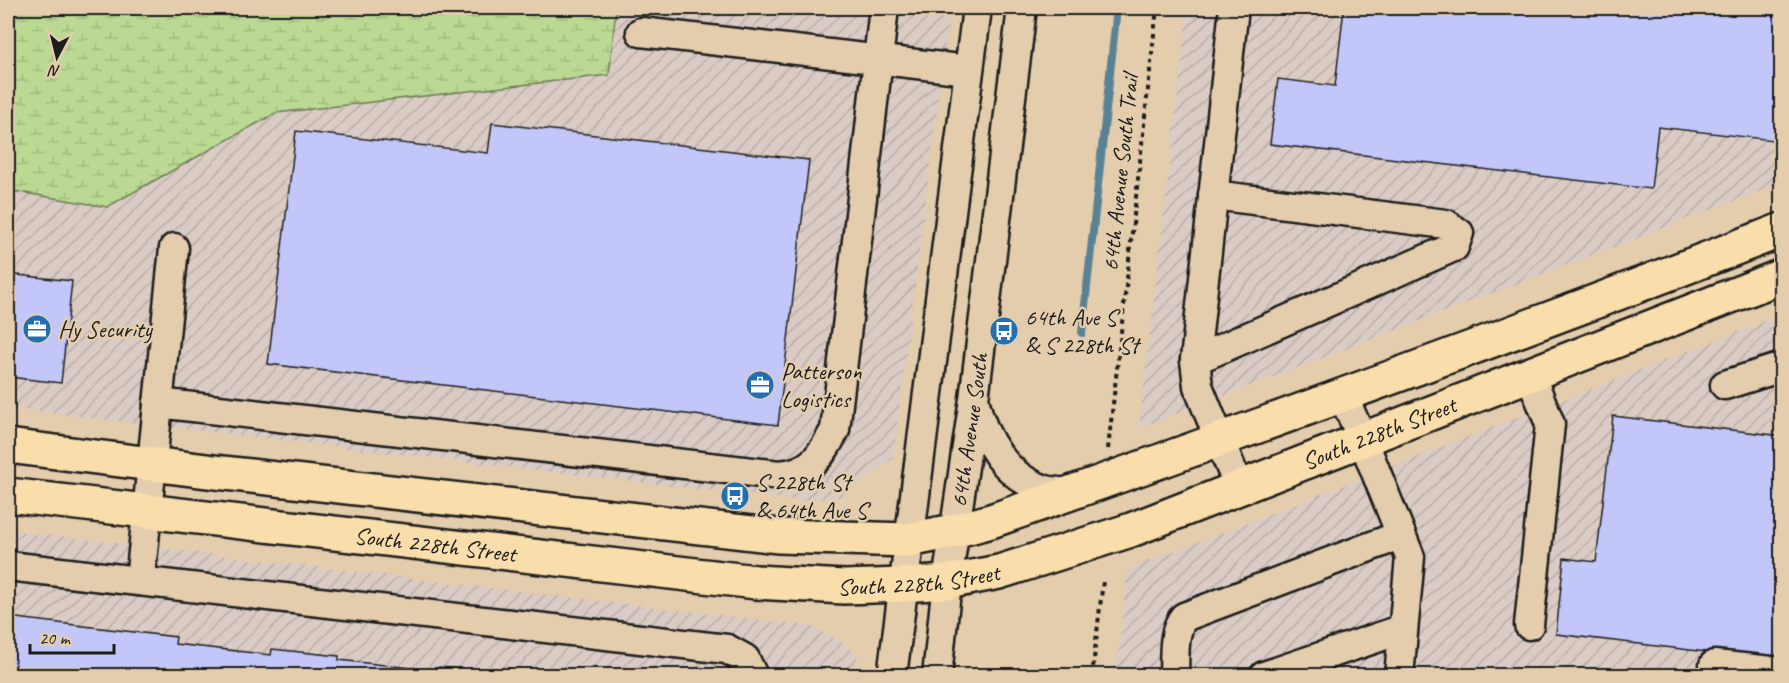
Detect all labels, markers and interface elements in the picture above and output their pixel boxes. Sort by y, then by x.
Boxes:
north arrow [27,27,87,87]
text: N [46,60,61,81]
street label: 64th Avenue South Trail [1095,70,1146,273]
place label: 64th Ave S & S 228th St [1025,302,1142,360]
office icon: Hy Security [21,313,53,345]
place label: Hy Security [58,314,154,344]
bus stop icon: 64th Ave S & S 228th St [988,315,1020,347]
street label: 64th Avenue South [943,350,995,509]
place label: Patterson Logistics [781,356,862,414]
office icon: Patterson Logistics [744,369,776,401]
street label: South 228th Street [1298,389,1462,477]
place label: S 228th St & 64th Ave S [756,467,871,525]
bus stop icon: S 228th St & 64th Ave S [719,480,751,512]
street label: South 228th Street [353,520,520,569]
street label: South 228th Street [837,557,1004,603]
scale bar [30,617,114,655]
text: 20 m [39,627,72,649]

